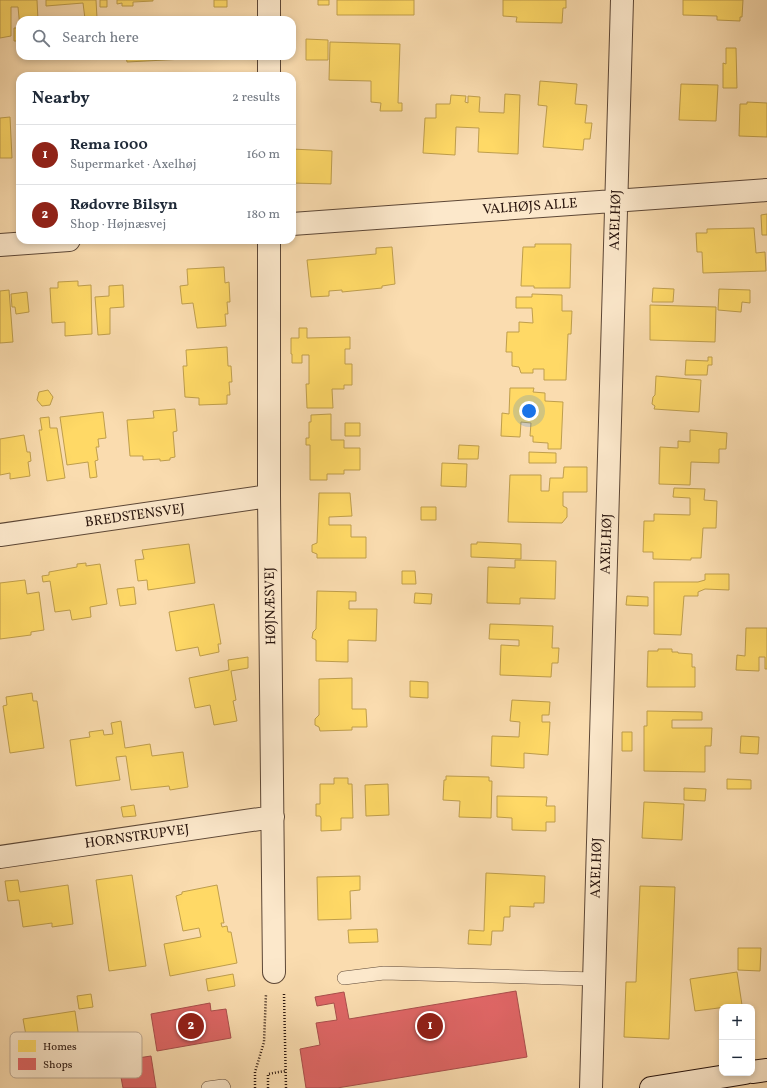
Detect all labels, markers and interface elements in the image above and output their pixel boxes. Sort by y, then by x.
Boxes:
search box [16,16,296,60]
icon: search [30,27,52,49]
text: Search here [62,28,139,49]
text: Nearby [32,87,90,110]
text: 2 results [232,89,280,107]
text: Rema 1000 [70,135,148,156]
text: 1 [42,146,48,164]
text: 160 m [246,146,280,164]
text: Supermarket · Axelhøj [70,156,196,174]
street label: AXELHØJ [605,189,627,251]
street label: VALHØJS ALLE [482,194,578,220]
text: Rødovre Bilsyn [70,195,178,216]
text: 2 [42,206,48,224]
text: 180 m [246,206,280,224]
text: Shop · Højnæsvej [70,216,166,234]
your location [519,401,539,421]
street label: BREDSTENSVEJ [84,500,187,532]
street label: AXELHØJ [596,513,618,575]
street label: HØJNÆSVEJ [261,566,281,645]
street label: HORNSTRUPVEJ [83,820,191,854]
street label: AXELHØJ [586,837,608,899]
map controls [719,1004,755,1076]
button: + [719,1004,755,1040]
pin: 2 [178,1011,204,1041]
pin: 1 [417,1011,443,1041]
legend [10,1032,142,1078]
text: Homes [43,1040,77,1055]
button: − [719,1040,755,1076]
text: Shops [43,1058,73,1073]

